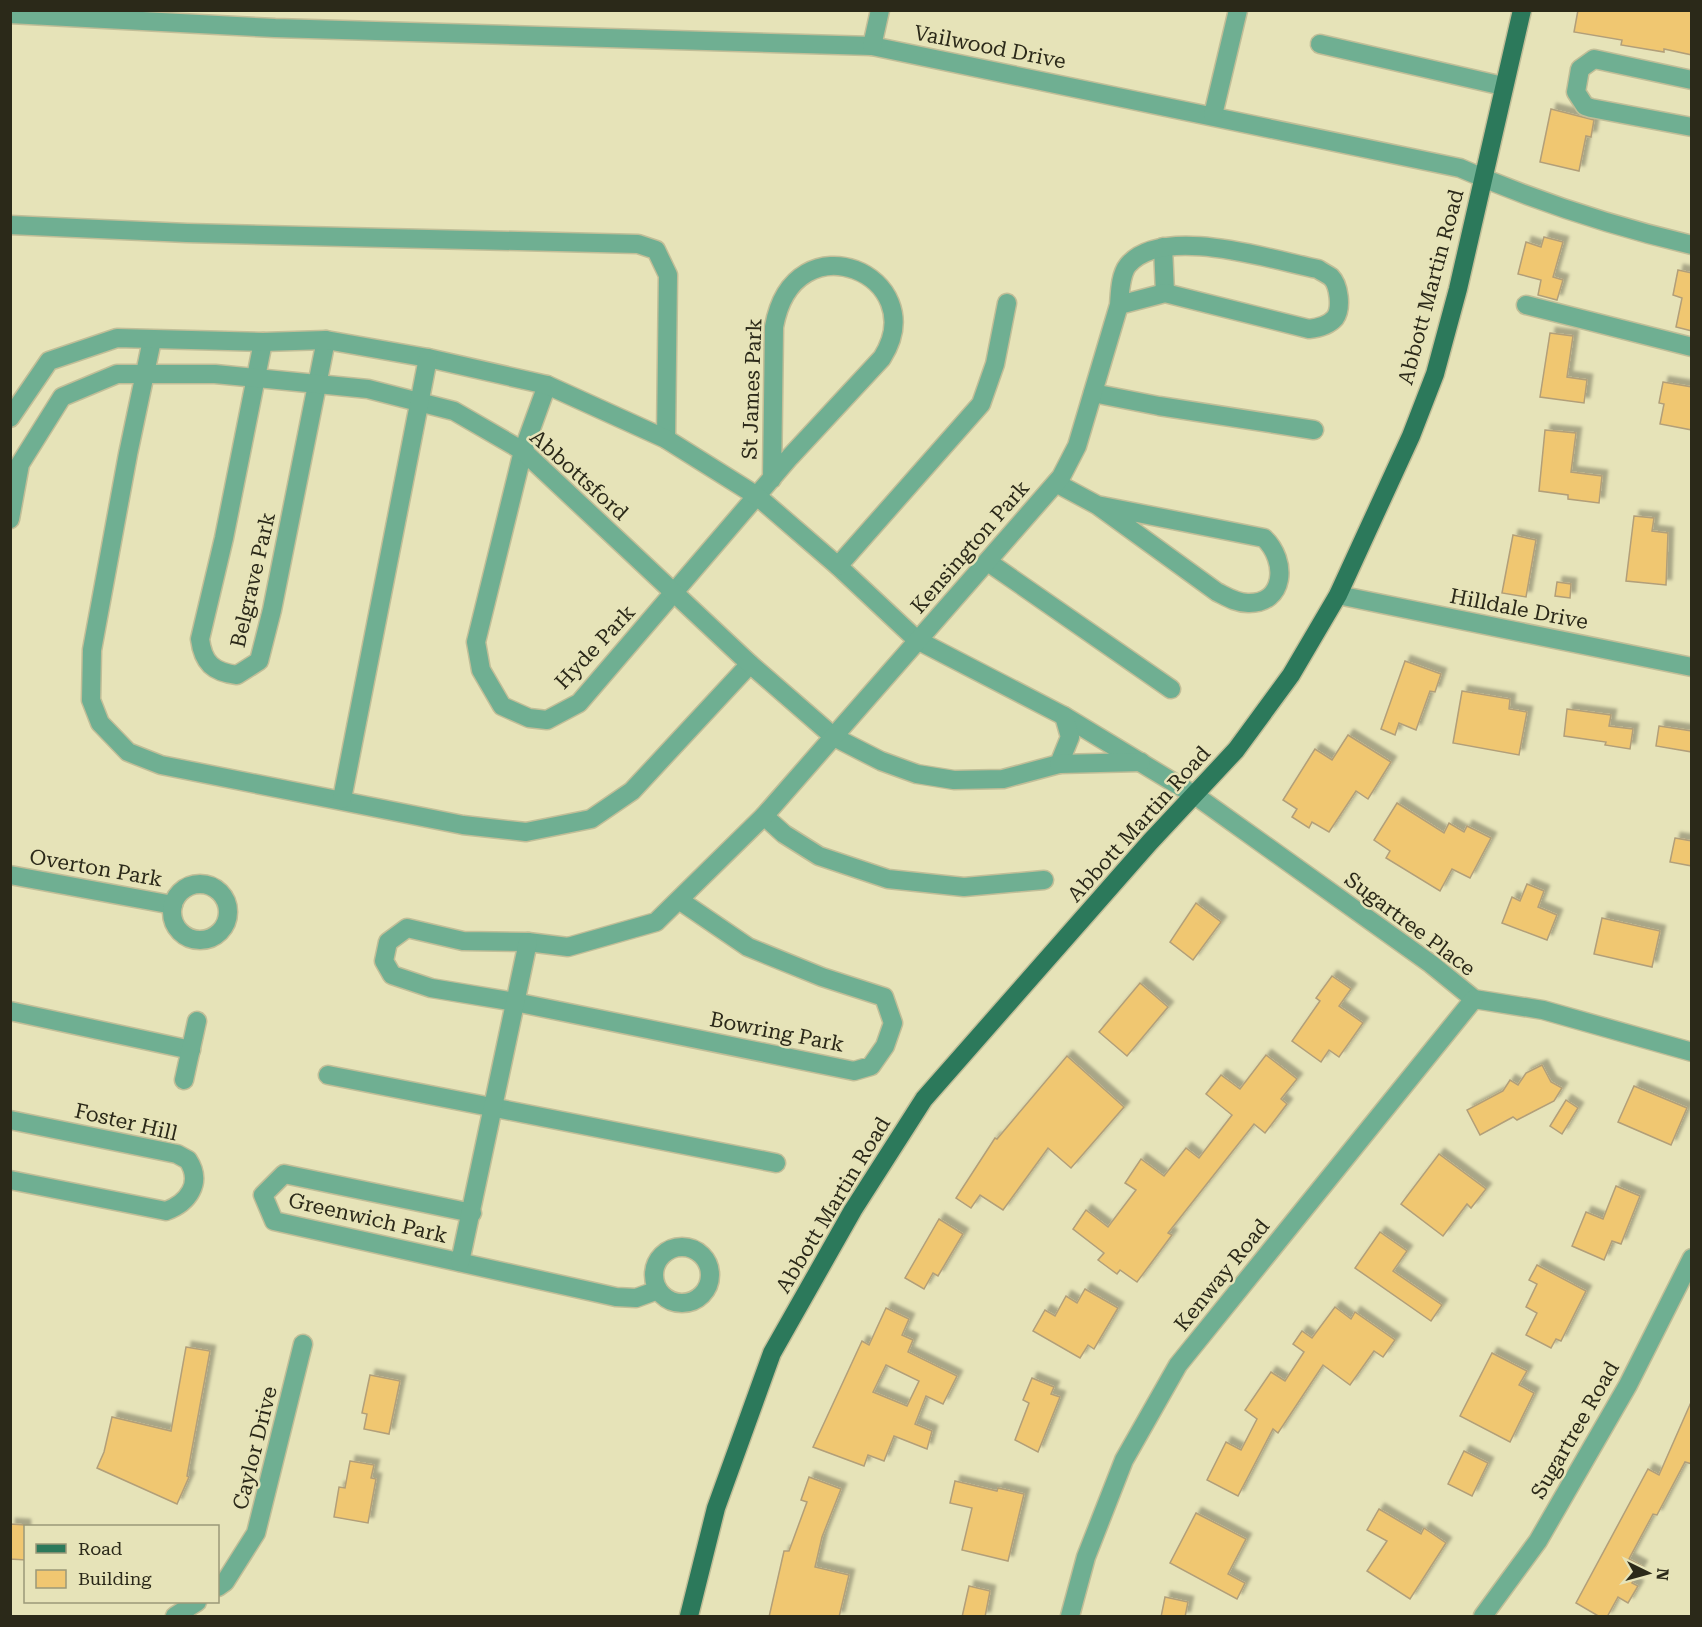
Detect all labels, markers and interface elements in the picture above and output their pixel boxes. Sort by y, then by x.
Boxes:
street label: Vailwood Drive [912,21,1068,73]
street label: Abbott Martin Road [1393,186,1469,387]
street label: St James Park [738,318,766,460]
street label: Abbottsford [525,425,633,526]
street label: Kensington Park [906,476,1034,618]
street label: Belgrave Park [226,510,280,650]
street label: Hilldale Drive [1448,584,1590,634]
street label: Hyde Park [550,600,640,694]
street label: Abbott Martin Road [1063,741,1216,907]
street label: Overton Park [28,844,164,892]
street label: Sugartree Place [1340,867,1480,981]
street label: Bowring Park [708,1007,846,1057]
street label: Foster Hill [72,1099,180,1146]
street label: Abbott Martin Road [771,1112,895,1297]
street label: Greenwich Park [286,1188,450,1248]
street label: Kenway Road [1170,1214,1275,1336]
street label: Sugartree Road [1526,1357,1624,1503]
street label: Caylor Drive [228,1384,282,1512]
legend [24,1525,219,1603]
text: Road [78,1538,123,1559]
north arrow [1618,1543,1678,1603]
text: N [1652,1567,1672,1581]
text: Building [78,1568,152,1589]

